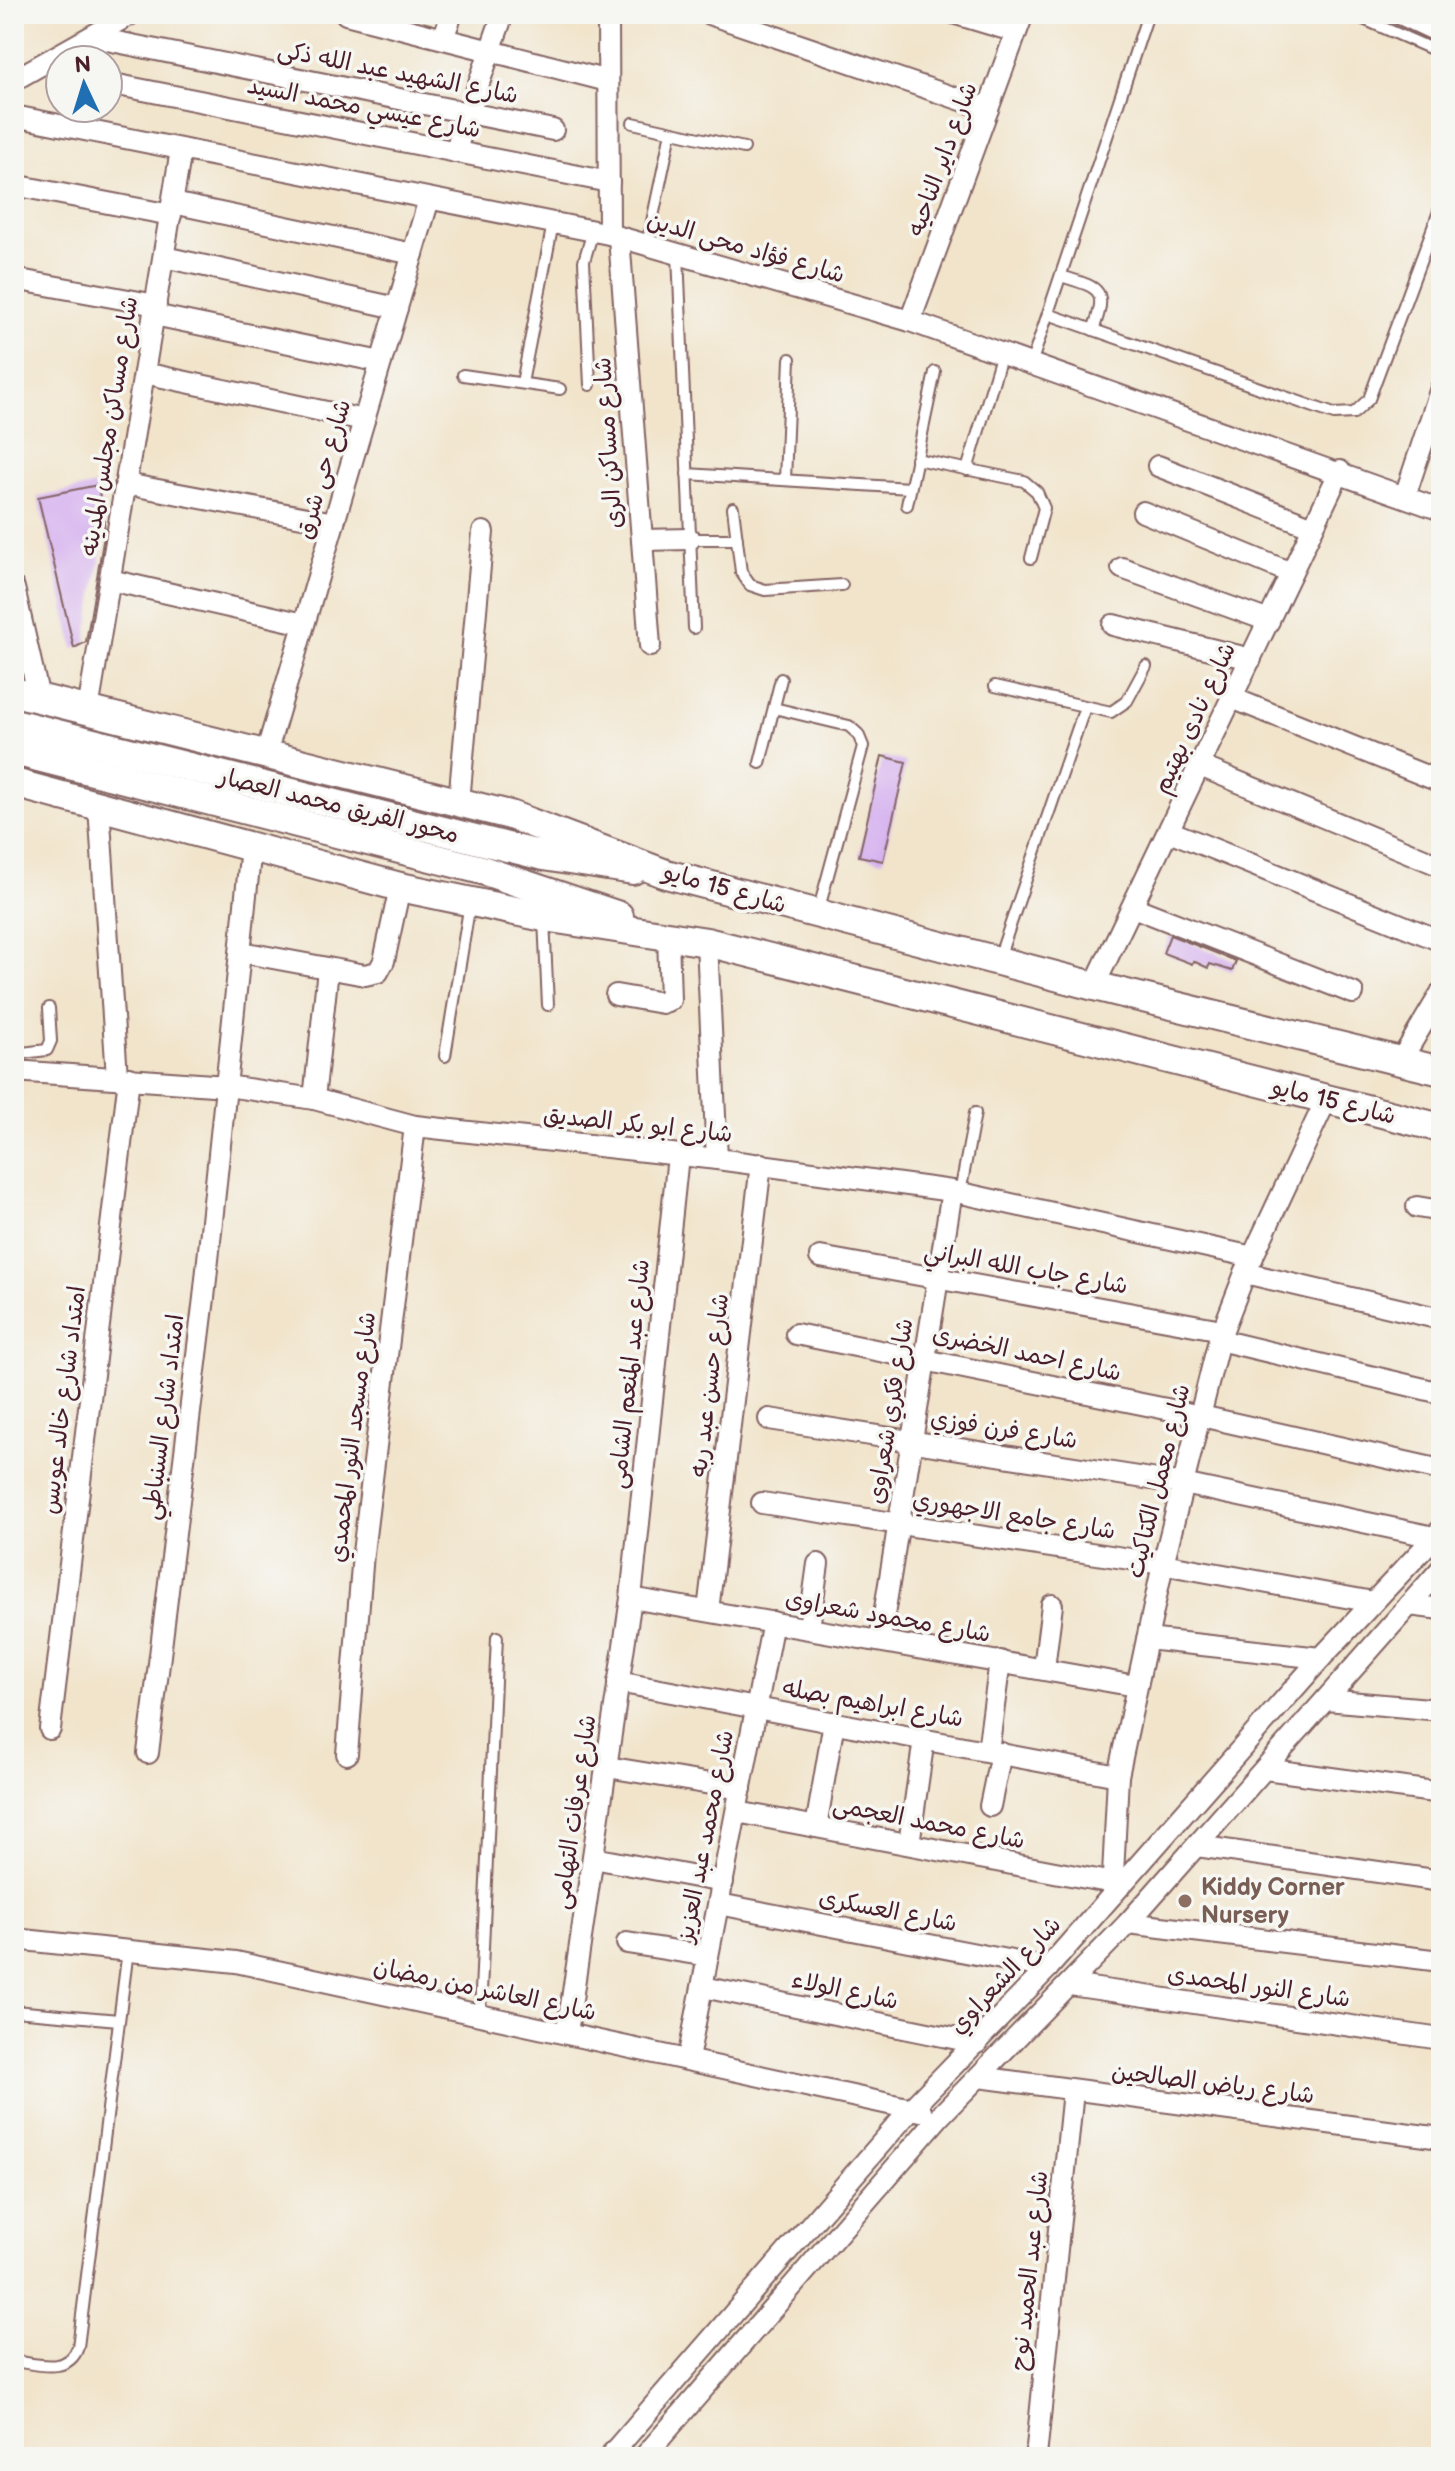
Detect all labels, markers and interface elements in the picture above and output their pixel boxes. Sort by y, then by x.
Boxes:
street label: شارع الشهيد عبد الله ذكى [275,35,521,112]
north arrow [44,44,124,124]
text: N [74,52,92,80]
street label: شارع عيسي محمد السيد [243,71,483,150]
street label: شارع داير الناحيه [901,78,986,241]
street label: شارع فؤاد محى الدين [643,205,848,292]
street label: شارع مساكن مجلس المدينه [75,294,146,558]
street label: شارع مساكن الرى [588,356,631,530]
street label: شارع حى شرق [290,396,359,543]
street label: شارع نادى بهتيم [1147,638,1245,800]
street label: محور الفريق محمد العصار [214,761,462,849]
street label: شارع 15 مايو [658,857,790,922]
street label: شارع 15 مايو [1267,1072,1399,1133]
street label: شارع ابو بكر الصديق [542,1100,734,1151]
street label: شارع جاب الله البراني [921,1236,1130,1307]
street label: شارع عبد المنعم الشامى [603,1258,659,1491]
street label: امتداد شارع خالد عويس [35,1284,94,1516]
street label: شارع حسن عبد ربه [684,1292,737,1479]
street label: شارع مسجد النور المحمدي [323,1310,384,1564]
street label: امتداد شارع السنباطي [136,1312,196,1522]
street label: شارع فكري شعراوى [861,1316,921,1506]
street label: شارع احمد الخضرى [929,1319,1124,1390]
street label: شارع معمل الكتاكيت [1120,1381,1199,1582]
street label: شارع فرن فوزي [928,1404,1079,1457]
street label: شارع جامع الاجهوري [910,1485,1117,1548]
street label: شارع محمود شعراوى [783,1584,993,1651]
street label: شارع ابراهيم بصله [780,1673,966,1737]
street label: شارع عرفات التهامى [546,1713,604,1912]
street label: شارع محمد عبد العزيز [670,1728,742,1947]
street label: شارع محمد العجمى [830,1790,1027,1857]
place label: Kiddy Corner Nursery [1201,1873,1345,1930]
street label: شارع العسكرى [816,1883,959,1940]
marker: Kiddy Corner Nursery [1176,1892,1194,1910]
street label: شارع الشعراوي [943,1910,1069,2042]
street label: شارع العاشر من رمضان [370,1952,599,2029]
street label: شارع النور المحمدى [1165,1959,1352,2016]
street label: شارع الولاء [789,1965,901,2018]
street label: شارع رياض الصالحين [1110,2057,1316,2112]
street label: شارع عبد الحميد نوح [1005,2169,1056,2373]

